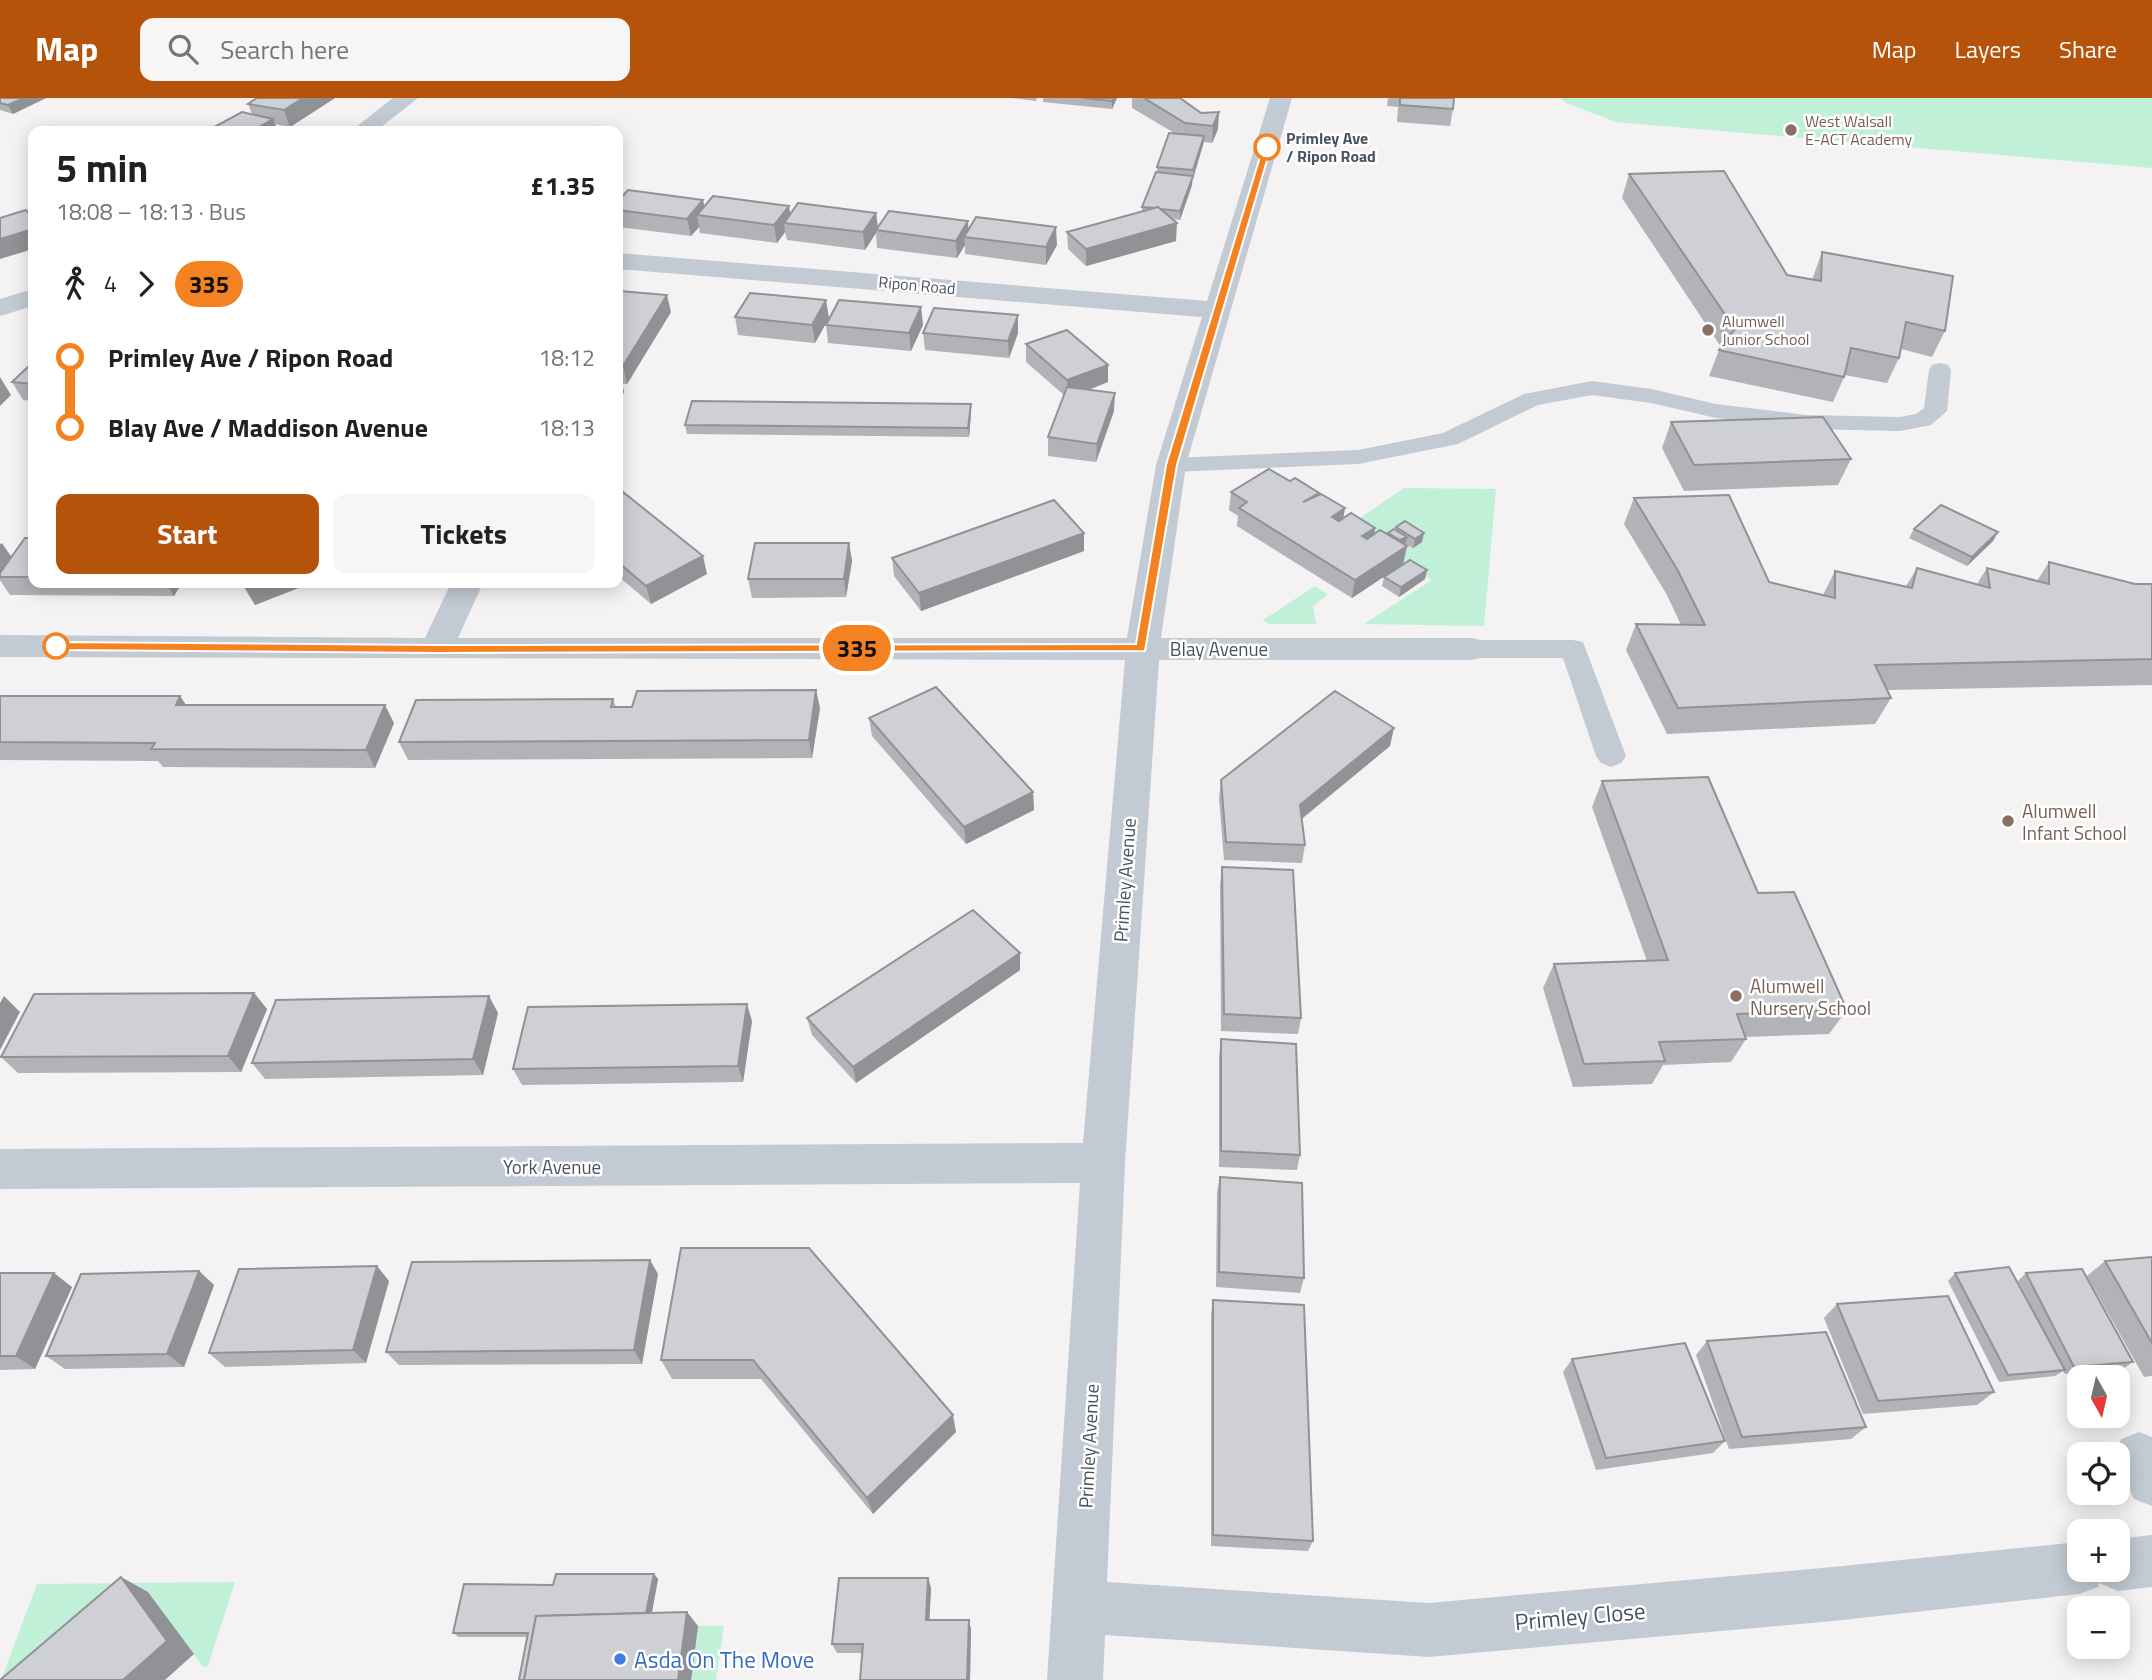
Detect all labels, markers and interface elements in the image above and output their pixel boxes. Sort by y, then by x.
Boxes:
search box [140,18,630,81]
text: Map [35,24,98,74]
icon: search [164,30,202,68]
text: Search here [220,30,349,69]
text: Map [1872,31,1917,67]
text: Layers [1955,31,2021,67]
text: Share [2059,31,2117,67]
place label: West Walsall E-ACT Academy [1805,109,1913,151]
marker: West Walsall E-ACT Academy [1783,122,1799,138]
place label: Primley Ave / Ripon Road [1286,126,1376,168]
marker: Primley Ave / Ripon Road [1254,134,1280,160]
text: 5 min [56,139,148,197]
text: £1.35 [530,166,595,205]
text: 18:08 – 18:13 · Bus [56,194,246,229]
icon: walk [56,265,94,303]
icon: forward [127,265,165,303]
text: 4 [104,266,117,301]
text: 335 [189,266,229,302]
street label: Ripon Road [878,270,956,300]
place label: Alumwell Junior School [1722,309,1810,351]
marker: Alumwell Junior School [1700,322,1716,338]
text: Primley Ave / Ripon Road [108,338,393,377]
text: 18:12 [538,340,595,375]
text: Blay Ave / Maddison Avenue [108,408,428,447]
text: 18:13 [538,410,595,445]
button: Start [56,494,319,574]
button: Tickets [333,494,595,574]
line badge: 335 [817,625,897,671]
text: 335 [837,630,877,666]
unlabelled marker [43,633,69,659]
street label: Blay Avenue [1170,634,1268,663]
place label: Alumwell Infant School [2022,796,2127,847]
marker: Alumwell Infant School [2000,813,2016,829]
street label: Primley Avenue [1105,817,1143,943]
place label: Alumwell Nursery School [1750,971,1871,1022]
marker: Alumwell Nursery School [1728,988,1744,1004]
street label: York Avenue [503,1152,601,1181]
north arrow [2067,1365,2130,1428]
map controls [2067,1365,2130,1659]
street label: Primley Avenue [1070,1383,1106,1509]
button: locate [2067,1442,2130,1505]
button: + [2067,1519,2130,1582]
street label: Primley Close [1513,1593,1647,1639]
button: − [2067,1596,2130,1659]
place label: Asda On The Move [634,1642,814,1677]
marker: Asda On The Move [612,1651,628,1667]

